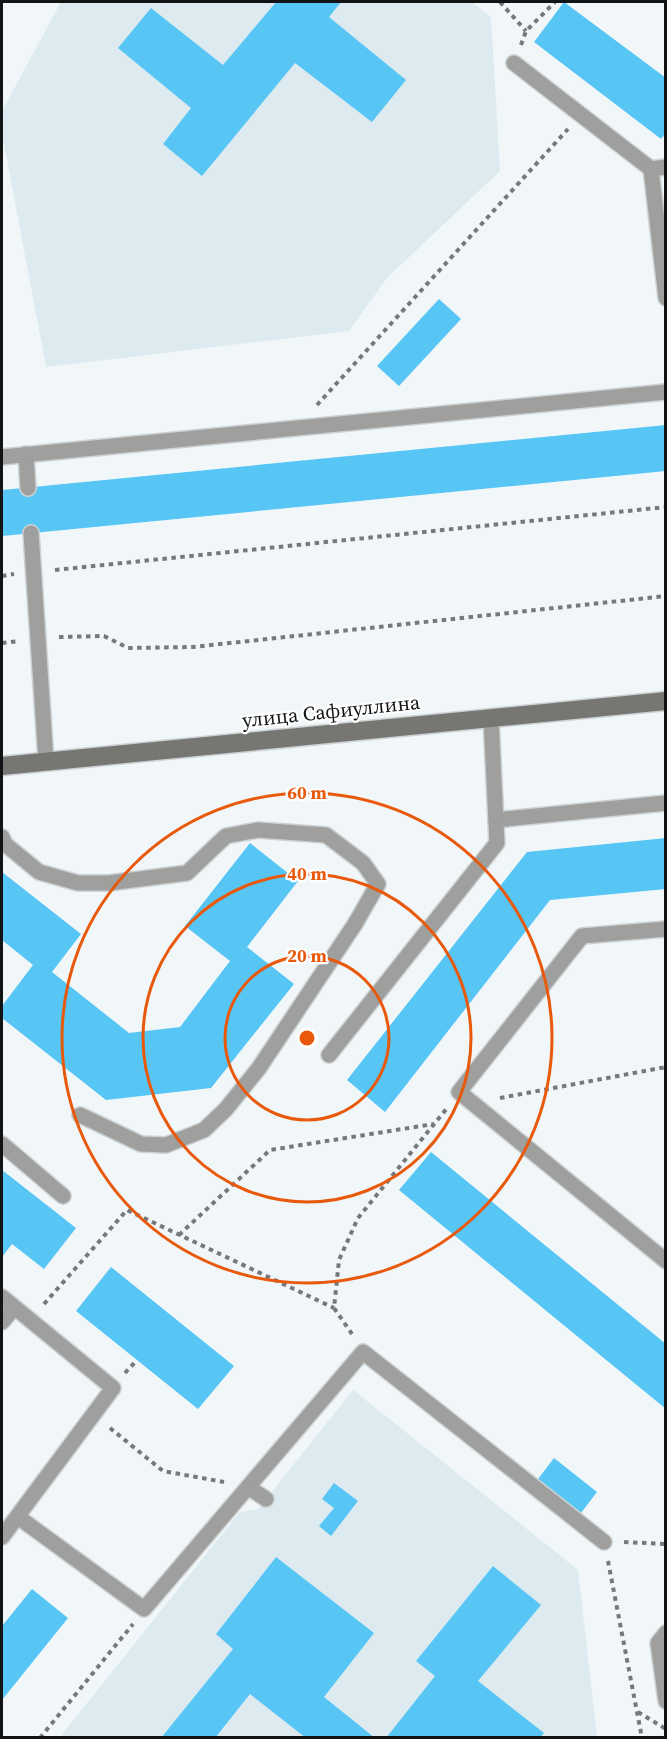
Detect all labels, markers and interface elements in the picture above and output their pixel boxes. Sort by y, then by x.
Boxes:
street label: улица Сафиуллина [241,688,422,734]
text: 60 m [287,780,327,805]
text: 40 m [287,861,327,886]
text: 20 m [287,943,327,968]
centre of rings [297,1028,317,1048]

